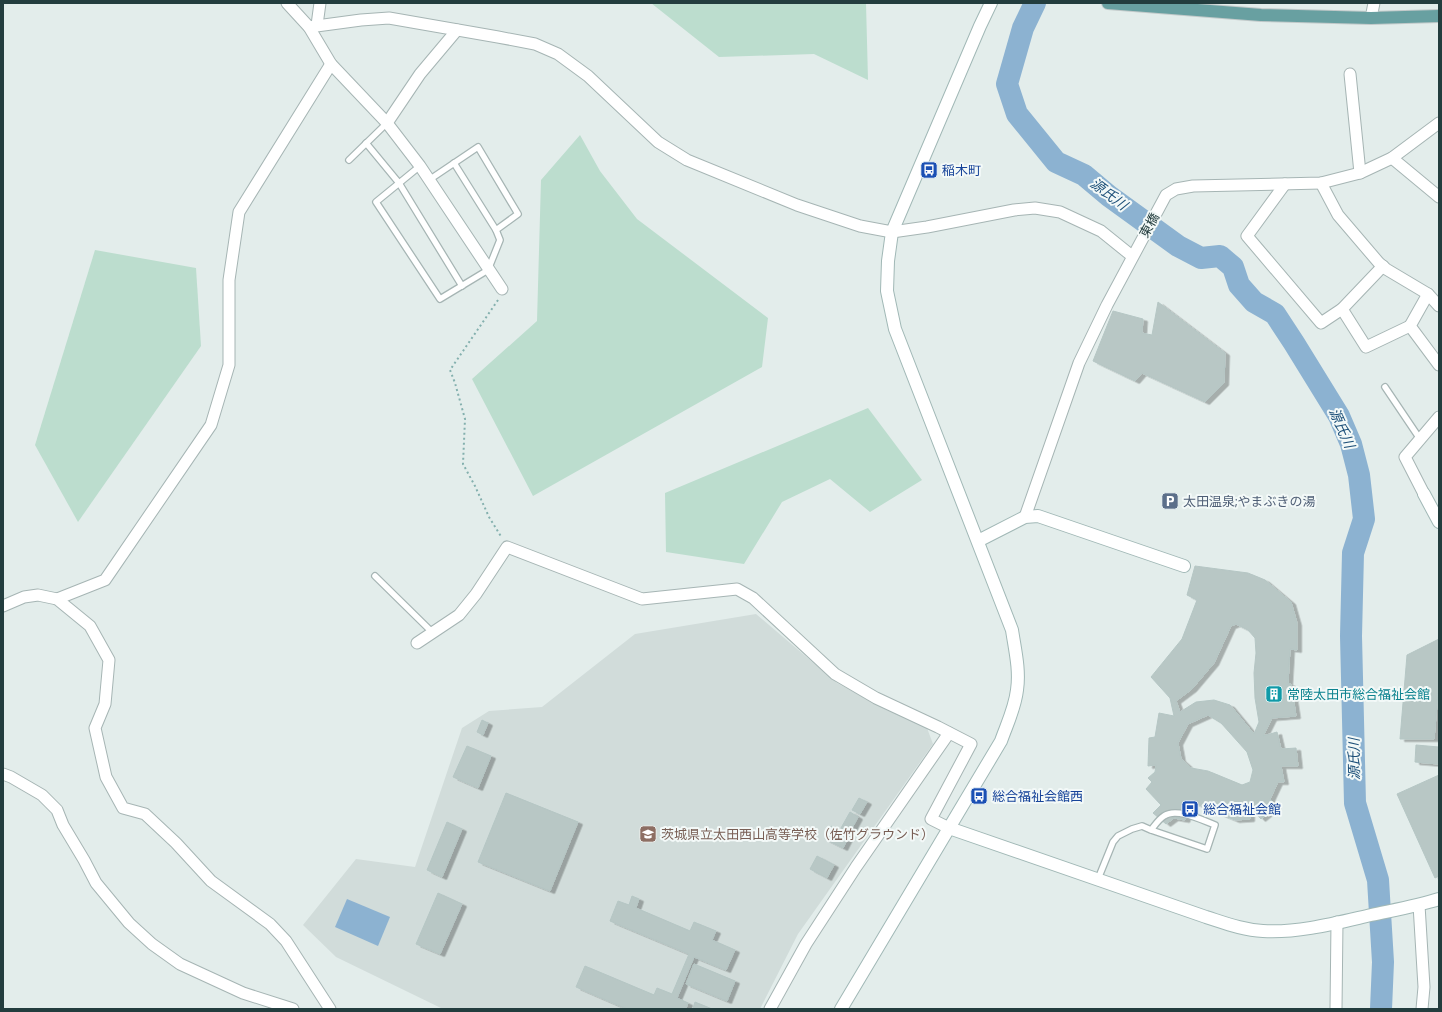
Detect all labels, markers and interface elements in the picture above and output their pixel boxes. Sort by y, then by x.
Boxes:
bus stop icon: 稲木町 [919,160,939,180]
place label: 稲木町 [942,163,981,179]
water label: 源氏川 [1087,175,1132,215]
street label: 東橋 [1137,210,1163,241]
water label: 源氏川 [1325,406,1359,453]
parking icon: 太田温泉;やまぶきの湯 [1160,491,1180,511]
place label: 太田温泉;やまぶきの湯 [1183,494,1316,510]
building icon: 常陸太田市総合福祉会館 [1264,684,1284,704]
place label: 常陸太田市総合福祉会館 [1287,687,1430,703]
water label: 源氏川 [1346,736,1363,780]
bus stop icon: 総合福祉会館西 [969,786,989,806]
place label: 総合福祉会館西 [992,789,1083,805]
bus stop icon: 総合福祉会館 [1180,799,1200,819]
place label: 総合福祉会館 [1203,802,1281,818]
school or university icon: 茨城県立太田西山高等学校（佐竹グラウンド） [638,824,658,844]
place label: 茨城県立太田西山高等学校（佐竹グラウンド） [661,827,934,843]

